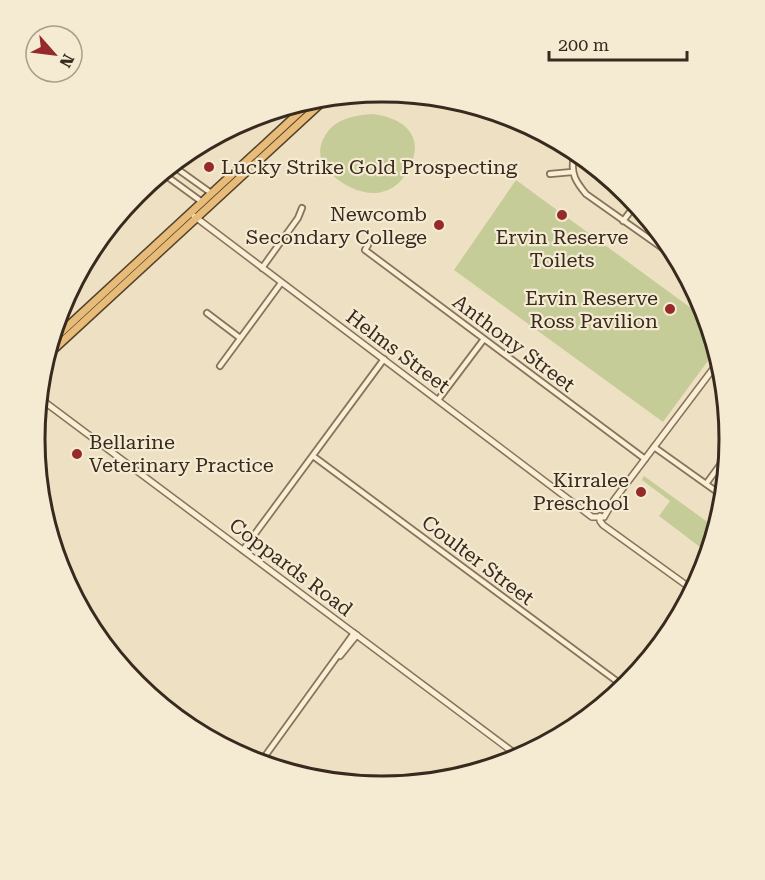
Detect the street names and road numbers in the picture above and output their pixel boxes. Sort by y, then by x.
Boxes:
street label: Anthony Street [448,289,580,397]
street label: Helms Street [341,304,455,398]
street label: Coulter Street [417,510,539,610]
street label: Coppards Road [225,513,357,621]

